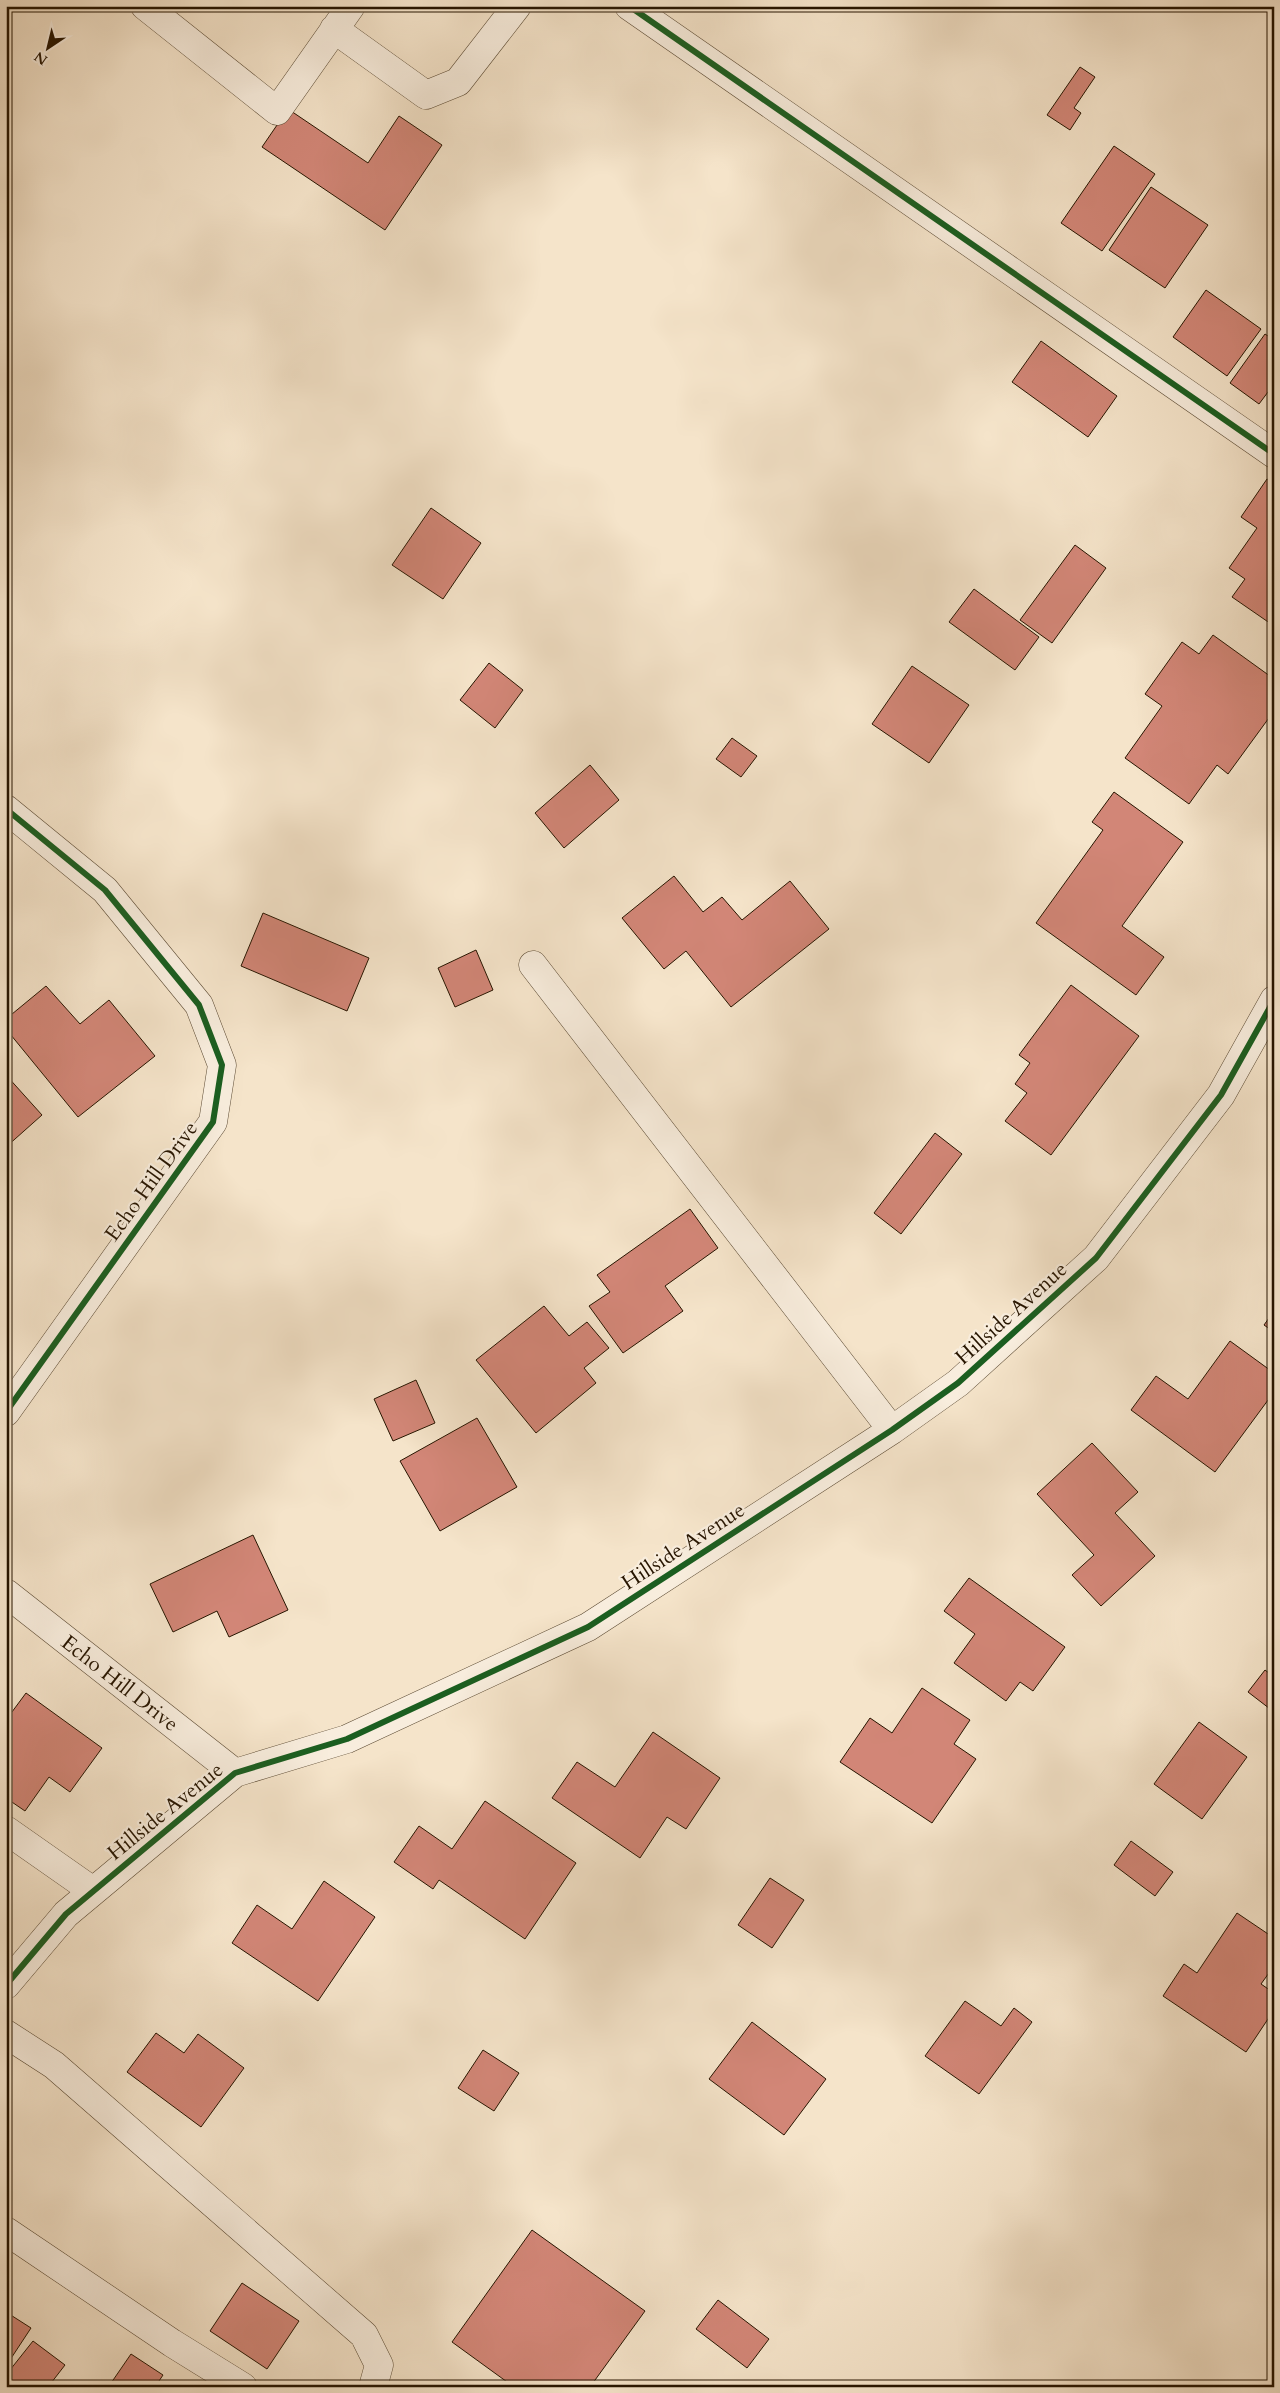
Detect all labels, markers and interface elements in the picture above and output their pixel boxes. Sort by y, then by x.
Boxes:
north arrow [22,22,72,72]
text: N [30,47,51,70]
street label: Echo Hill Drive [98,1115,205,1247]
street label: Hillside Avenue [949,1255,1074,1371]
street label: Hillside Avenue [616,1496,751,1597]
street label: Echo Hill Drive [55,1628,184,1738]
street label: Hillside Avenue [101,1756,229,1867]

